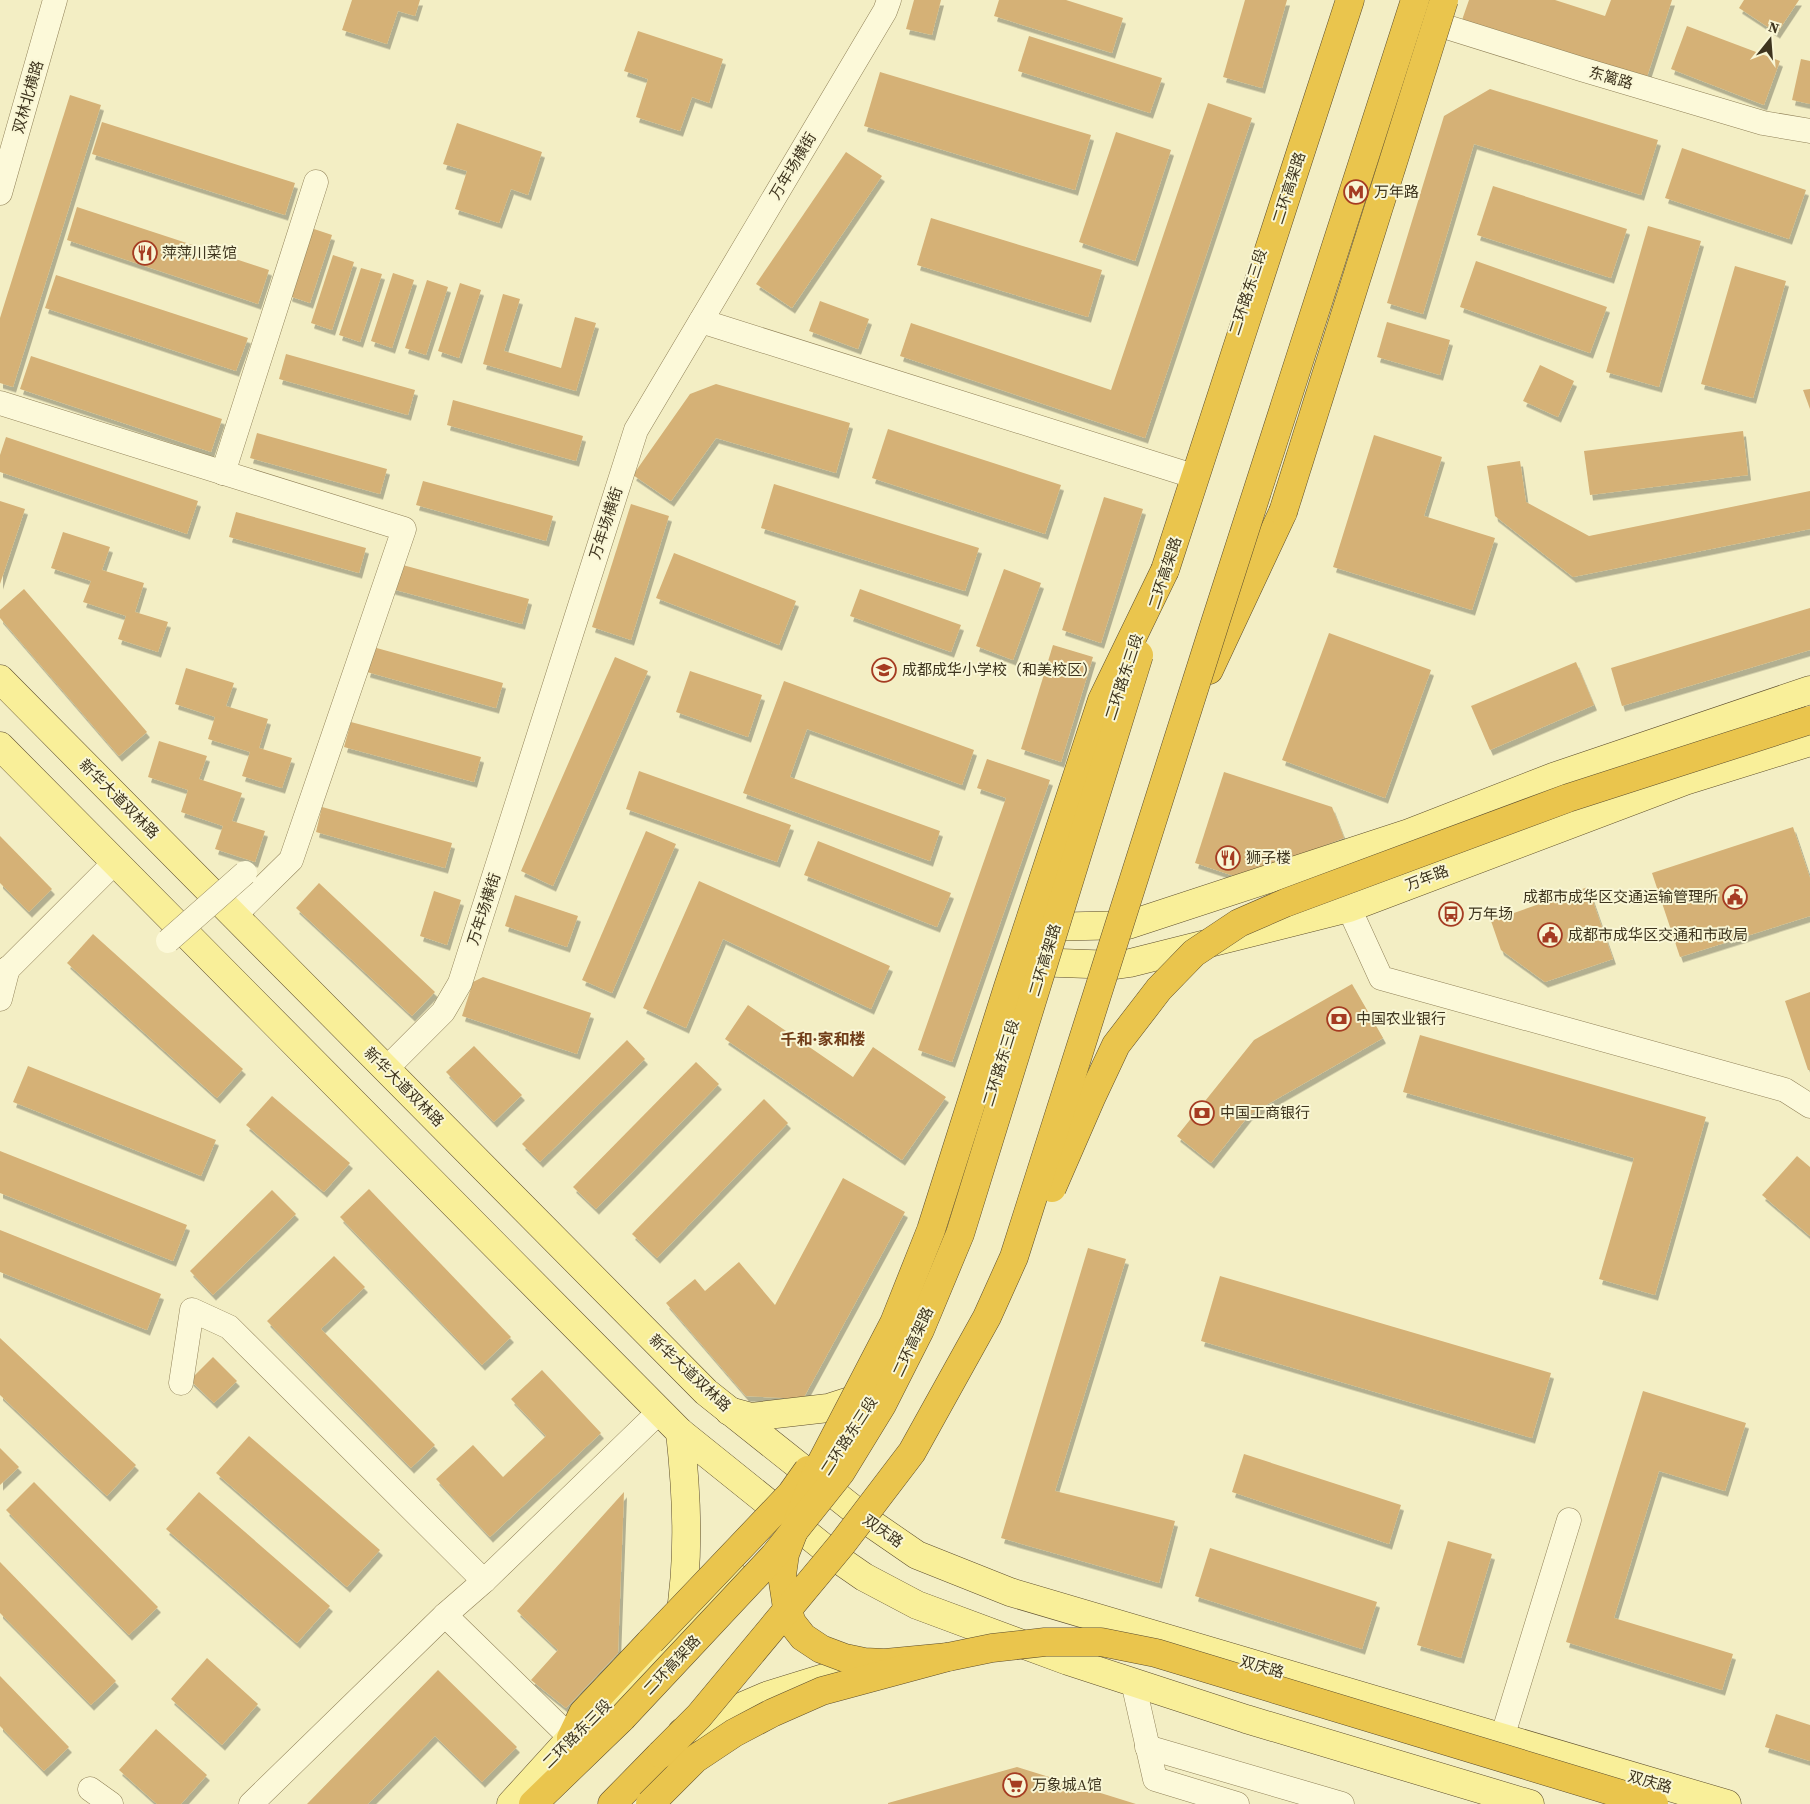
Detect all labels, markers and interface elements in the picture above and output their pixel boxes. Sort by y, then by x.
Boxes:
north arrow [1745,15,1795,65]
text: N [1766,17,1782,39]
street label: 双林北横路 [7,58,48,136]
street label: 东篱路 [1587,61,1636,94]
street label: 万年场横街 [764,128,821,203]
street label: 二环高架路 [1267,149,1310,227]
metro station icon: 万年路 [1343,179,1369,205]
place label: 万年路 [1374,181,1419,202]
restaurant icon: 萍萍川菜馆 [132,240,158,266]
place label: 萍萍川菜馆 [162,242,237,263]
street label: 二环路东三段 [1224,246,1271,338]
street label: 万年场横街 [584,484,627,562]
street label: 二环高架路 [1143,534,1186,612]
street label: 二环路东三段 [1100,631,1147,723]
school or university icon: 成都成华小学校（和美校区） [871,657,897,683]
place label: 成都成华小学校（和美校区） [902,659,1097,680]
street label: 新华大道双林路 [75,754,164,843]
restaurant icon: 狮子楼 [1215,845,1241,871]
place label: 狮子楼 [1246,847,1291,868]
street label: 万年路 [1402,860,1452,895]
street label: 万年场横街 [462,870,505,948]
public building icon: 成都市成华区交通运输管理所 [1722,884,1748,910]
place label: 成都市成华区交通运输管理所 [1523,886,1718,907]
bus stop icon: 万年场 [1438,901,1464,927]
place label: 万年场 [1468,903,1513,924]
street label: 二环高架路 [1024,921,1066,999]
public building icon: 成都市成华区交通和市政局 [1537,922,1563,948]
place label: 成都市成华区交通和市政局 [1568,924,1748,945]
bank icon: 中国农业银行 [1326,1006,1352,1032]
place label: 中国农业银行 [1356,1008,1446,1029]
street label: 二环路东三段 [977,1017,1024,1109]
district label: 千和·家和楼 [781,1028,865,1050]
street label: 新华大道双林路 [360,1042,449,1131]
bank icon: 中国工商银行 [1189,1100,1215,1126]
place label: 中国工商银行 [1220,1102,1310,1123]
street label: 二环高架路 [887,1303,938,1380]
street label: 新华大道双林路 [645,1329,736,1416]
street label: 二环路东三段 [815,1392,882,1479]
street label: 双庆路 [859,1509,908,1552]
street label: 二环高架路 [638,1630,705,1699]
street label: 双庆路 [1238,1650,1287,1683]
street label: 二环路东三段 [537,1694,616,1773]
street label: 双庆路 [1626,1765,1675,1798]
supermarket icon: 万象城A馆 [1002,1772,1028,1798]
place label: 万象城A馆 [1032,1774,1102,1795]

